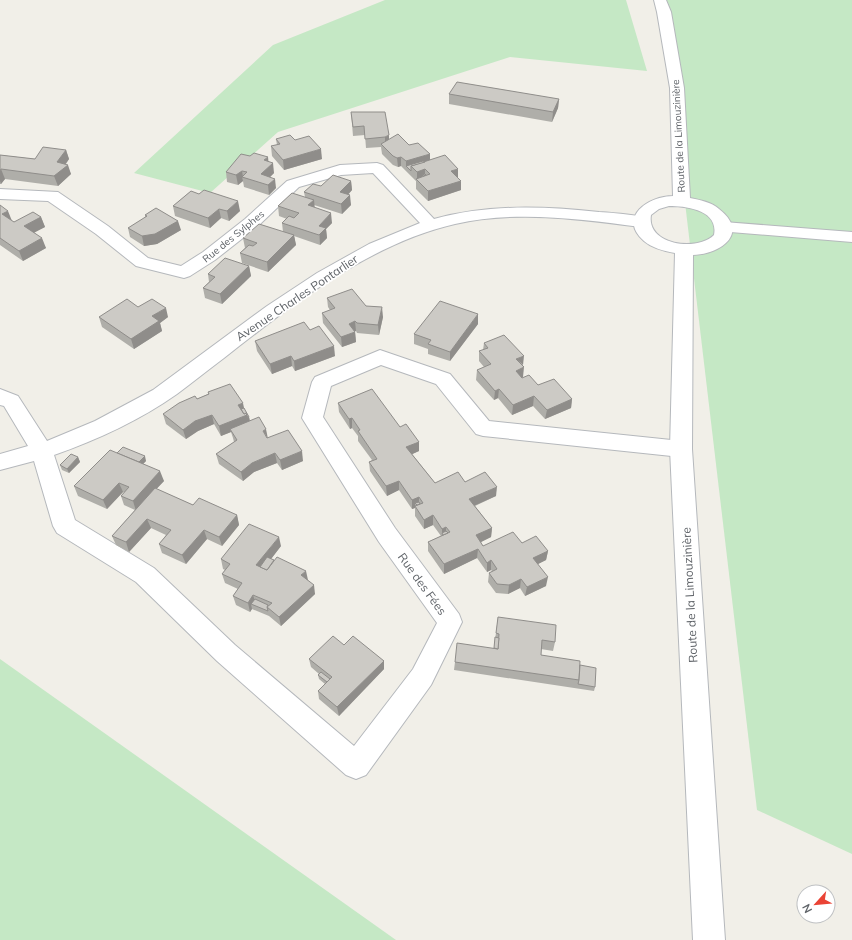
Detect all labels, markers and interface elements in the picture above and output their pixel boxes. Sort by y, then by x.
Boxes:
street label: Route de la Limouzinière [669,79,688,193]
street label: Rue des Sylphes [200,207,267,265]
street label: Avenue Charles Pontarlier [233,251,361,344]
street label: Route de la Limouzinière [678,527,701,663]
street label: Rue des Fées [395,550,450,618]
north arrow [796,884,836,924]
text: N [799,902,815,915]

